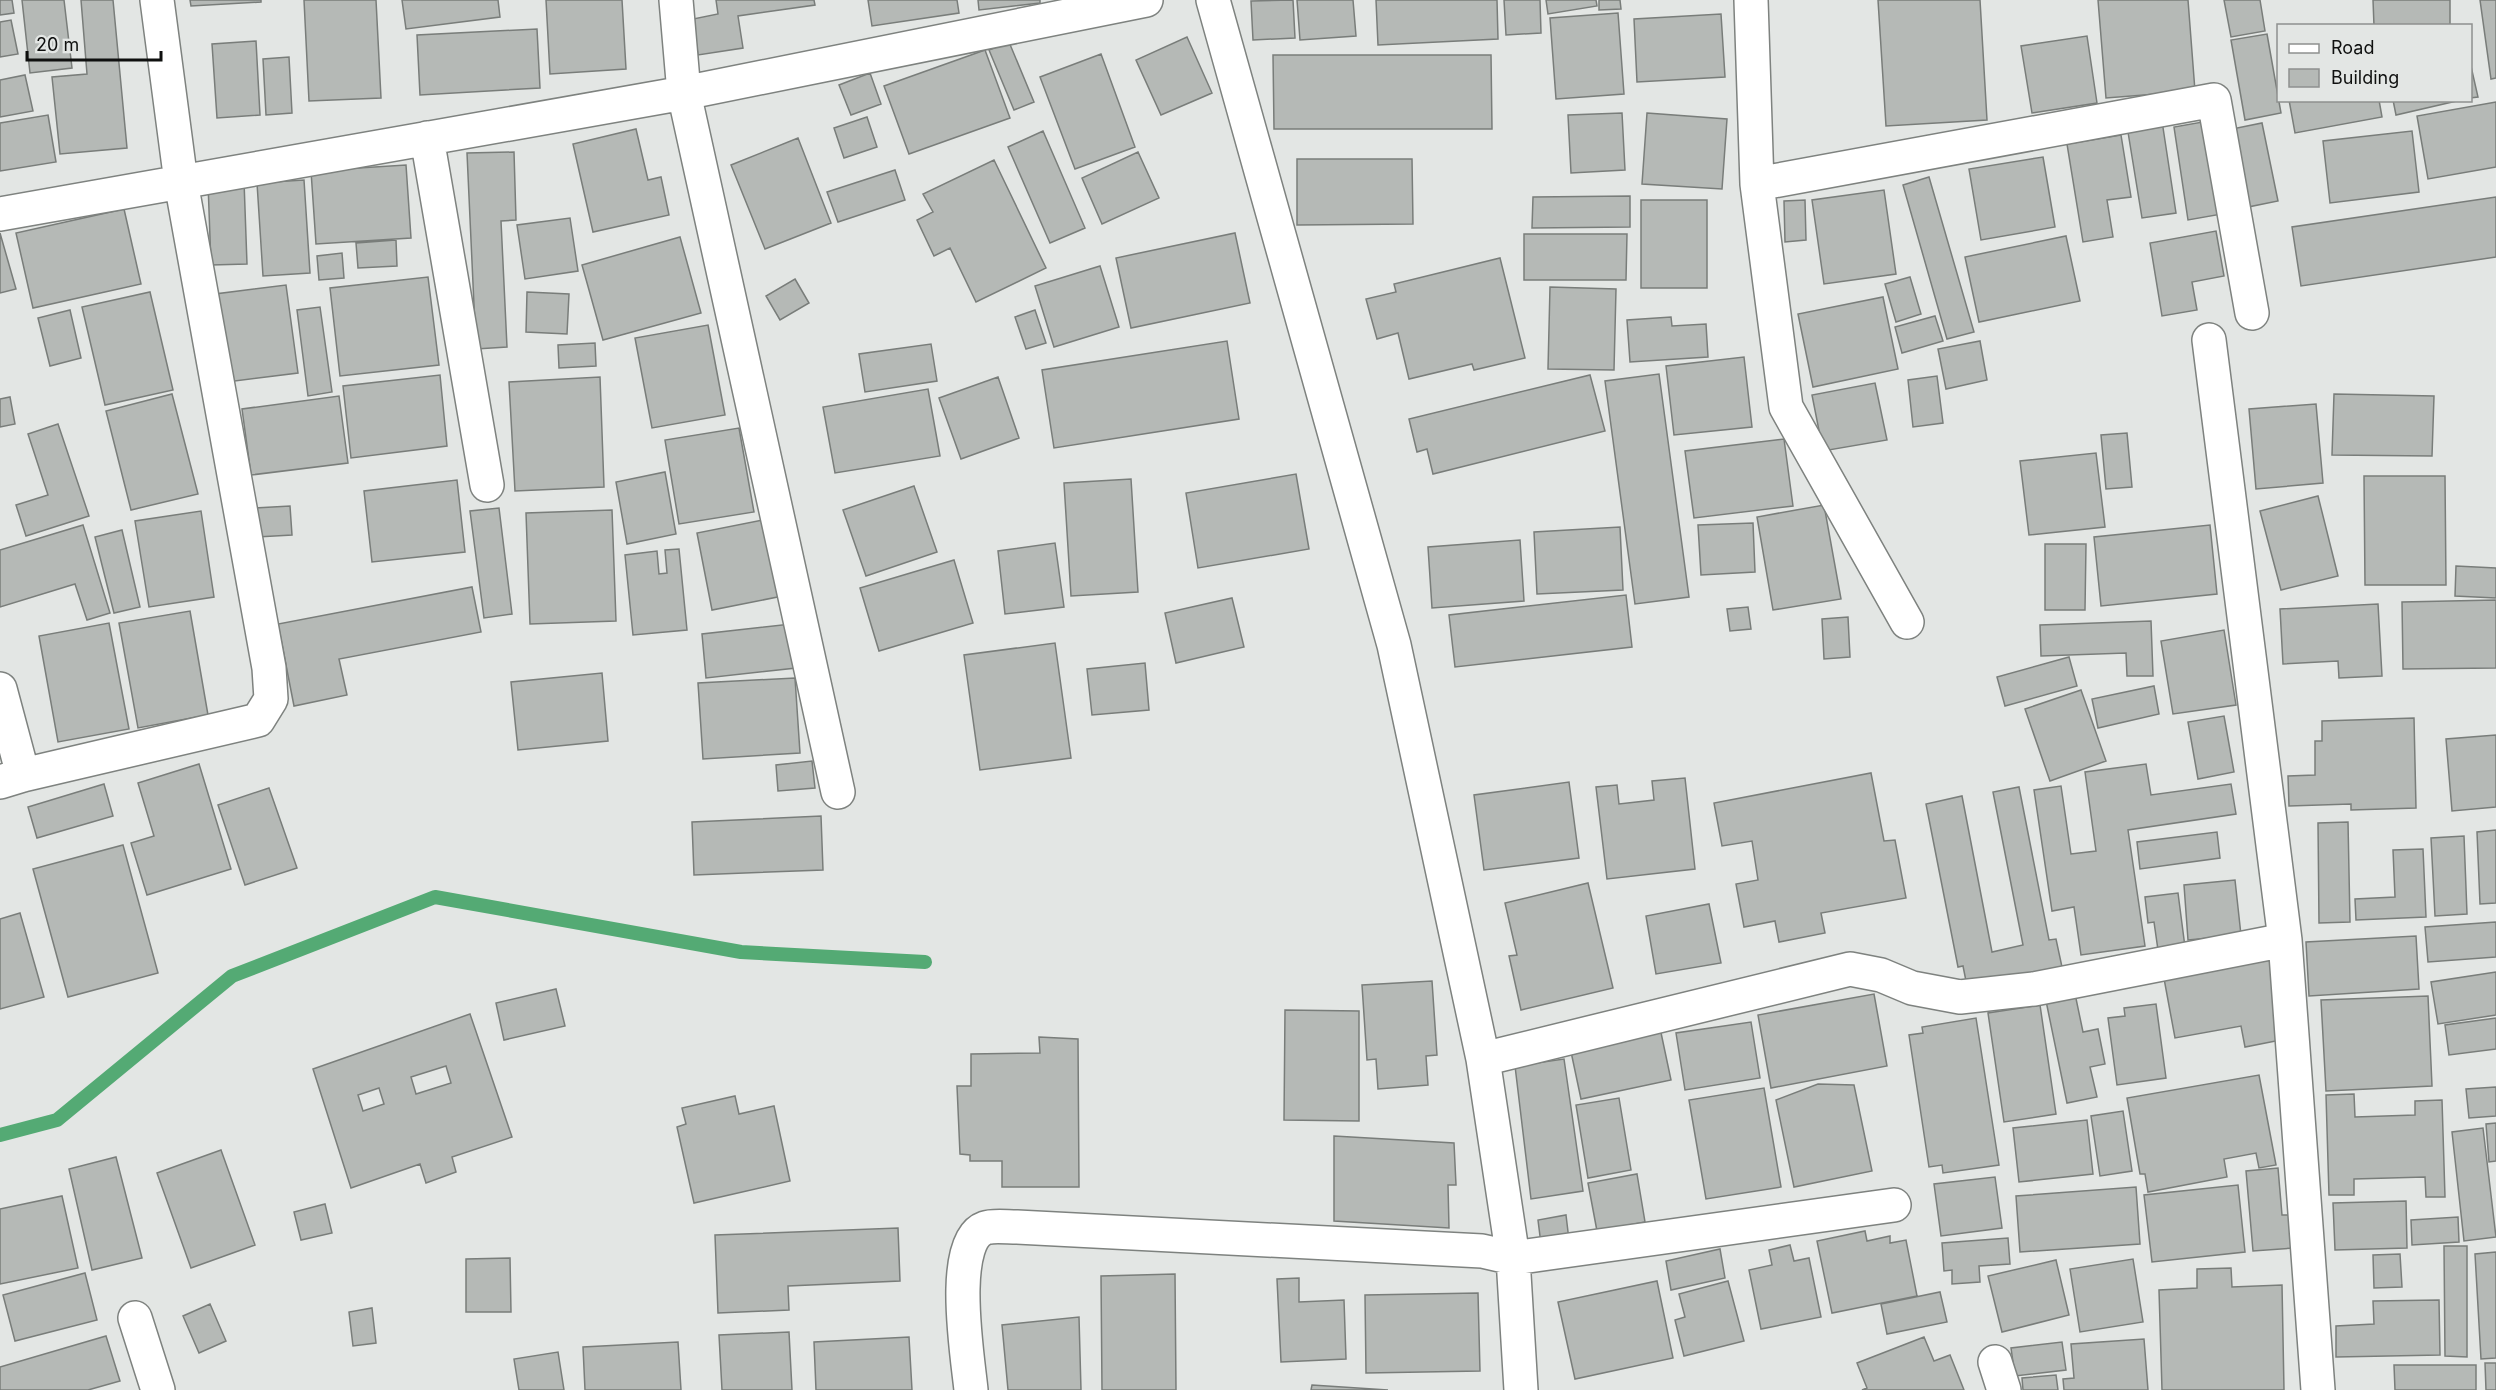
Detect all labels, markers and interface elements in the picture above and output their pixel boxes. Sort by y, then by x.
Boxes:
scale bar [27,24,160,62]
legend [2277,24,2472,102]
text: 20 m [36,34,79,55]
text: Road [2331,37,2374,58]
text: Building [2331,67,2399,88]

